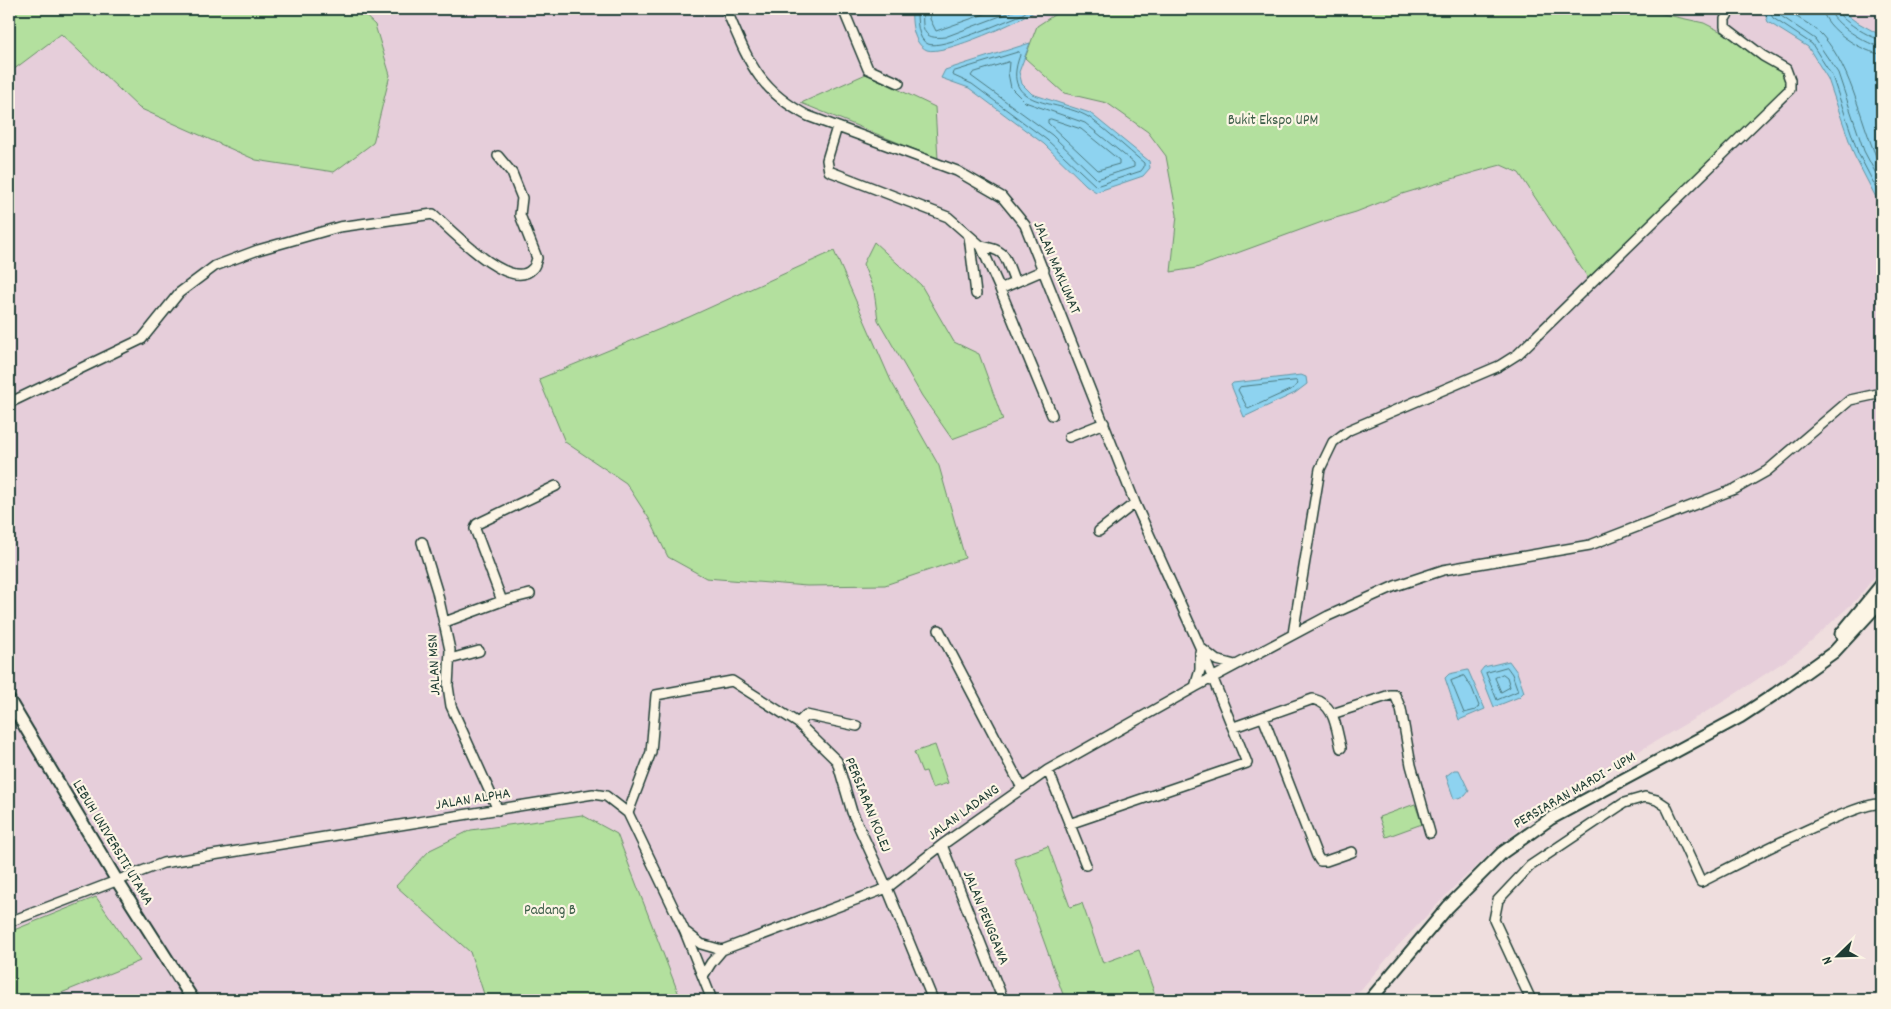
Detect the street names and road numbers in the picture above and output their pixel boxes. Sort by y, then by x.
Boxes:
street label: JALAN MAKLUMAT [1027,218,1085,318]
street label: JALAN MSN [422,634,448,696]
street label: PERSIARAN MARDI - UPM [1510,747,1640,835]
street label: PERSIARAN KOLEJ [838,754,896,856]
street label: LEBUH UNIVERSITI UTAMA [66,776,158,910]
street label: JALAN LADANG [924,779,1004,847]
street label: JALAN ALPHA [434,783,512,817]
street label: JALAN PENGGAWA [956,868,1014,968]

